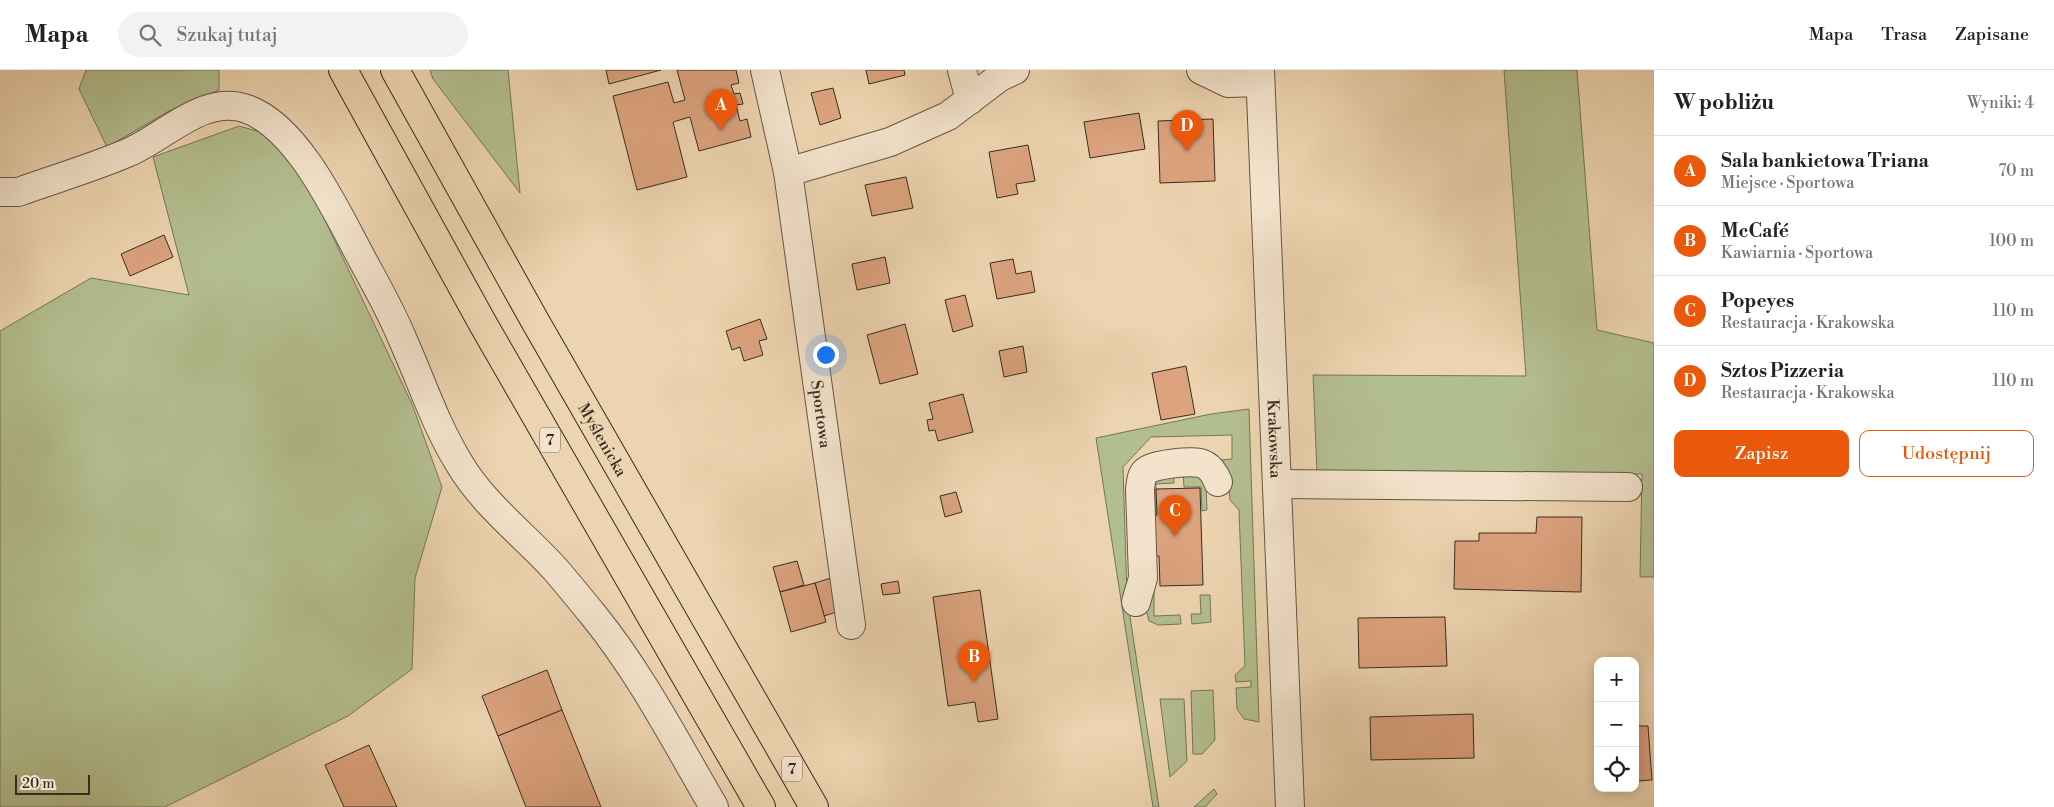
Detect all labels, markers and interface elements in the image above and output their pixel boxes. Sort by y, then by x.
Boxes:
search box [118,12,468,57]
text: Mapa [25,20,88,50]
icon: search [136,21,164,49]
text: Szukaj tutaj [176,23,278,47]
text: Mapa [1809,23,1853,46]
text: Trasa [1881,23,1927,46]
text: Zapisane [1955,23,2029,46]
pin: A [705,89,737,130]
text: W pobliżu [1674,90,1774,116]
text: Wyniki: 4 [1967,93,2034,113]
pin: D [1171,110,1203,151]
text: Sala bankietowa Triana [1721,149,1929,173]
text: A [1684,161,1696,181]
text: 70 m [1998,161,2034,181]
text: Miejsce · Sportowa [1721,173,1854,193]
text: McCafé [1721,219,1789,243]
text: B [1684,231,1696,251]
text: 100 m [1989,231,2034,251]
text: Kawiarnia · Sportowa [1721,243,1873,263]
text: Popeyes [1721,289,1794,313]
text: C [1684,301,1696,321]
text: 110 m [1992,301,2034,321]
text: Restauracja · Krakowska [1721,313,1895,333]
your location [813,342,839,368]
text: Sztos Pizzeria [1721,359,1844,383]
text: D [1684,371,1696,391]
text: 110 m [1992,371,2034,391]
street label: Sportowa [806,379,835,450]
text: Restauracja · Krakowska [1721,383,1895,403]
street label: Krakowska [1262,399,1286,479]
street label: Myślenicka [573,400,632,481]
road number: 7 [540,428,560,452]
button: Zapisz [1674,430,1849,477]
button: Udostępnij [1859,430,2034,477]
pin: C [1159,495,1191,536]
pin: B [958,641,990,682]
map controls [1594,657,1639,792]
button: + [1594,657,1639,702]
button: − [1594,702,1639,747]
button: locate [1594,747,1639,792]
road number: 7 [782,756,802,782]
scale bar [15,772,90,795]
text: 20 m [22,775,54,793]

